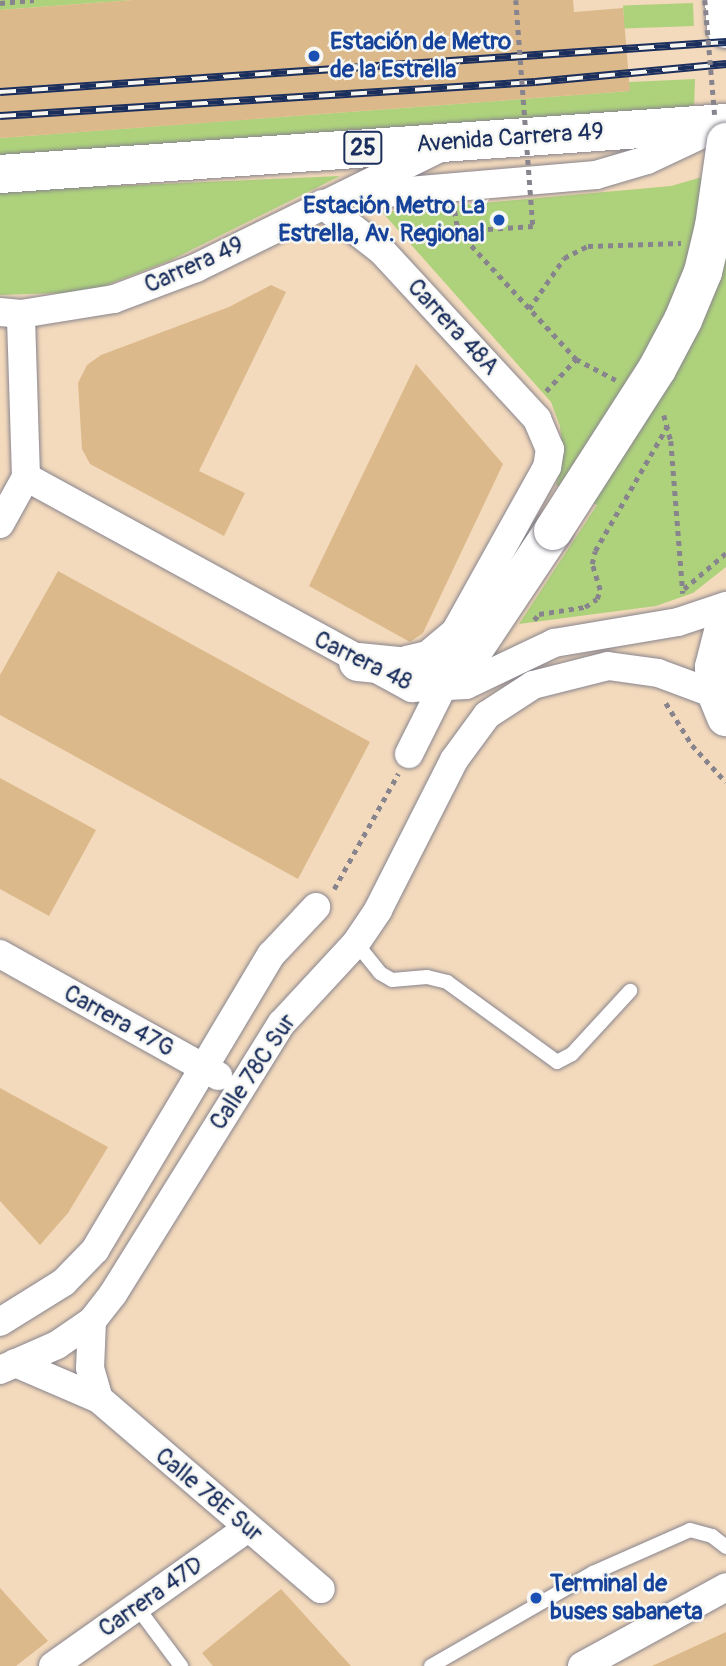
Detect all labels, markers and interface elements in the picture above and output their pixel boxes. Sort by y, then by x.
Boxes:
place label: Estación de Metro de la Estrella [330,28,511,84]
marker: Estación de Metro de la Estrella [304,46,324,66]
street label: Avenida Carrera 49 [415,117,605,159]
road number: 25 [342,128,384,168]
place label: Estación Metro La Estrella, Av. Regional [278,192,485,248]
marker: Estación Metro La Estrella, Av. Regional [491,212,507,228]
street label: Carrera 49 [140,230,248,300]
street label: Carrera 48A [401,273,505,381]
street label: Carrera 48 [309,625,417,697]
street label: Carrera 47G [59,979,179,1063]
street label: Calle 78C Sur [204,1008,302,1136]
street label: Calle 78E Sur [149,1442,269,1548]
street label: Carrera 47D [93,1550,209,1644]
place label: Terminal de buses sabaneta [550,1570,703,1626]
marker: Terminal de buses sabaneta [528,1590,544,1606]

